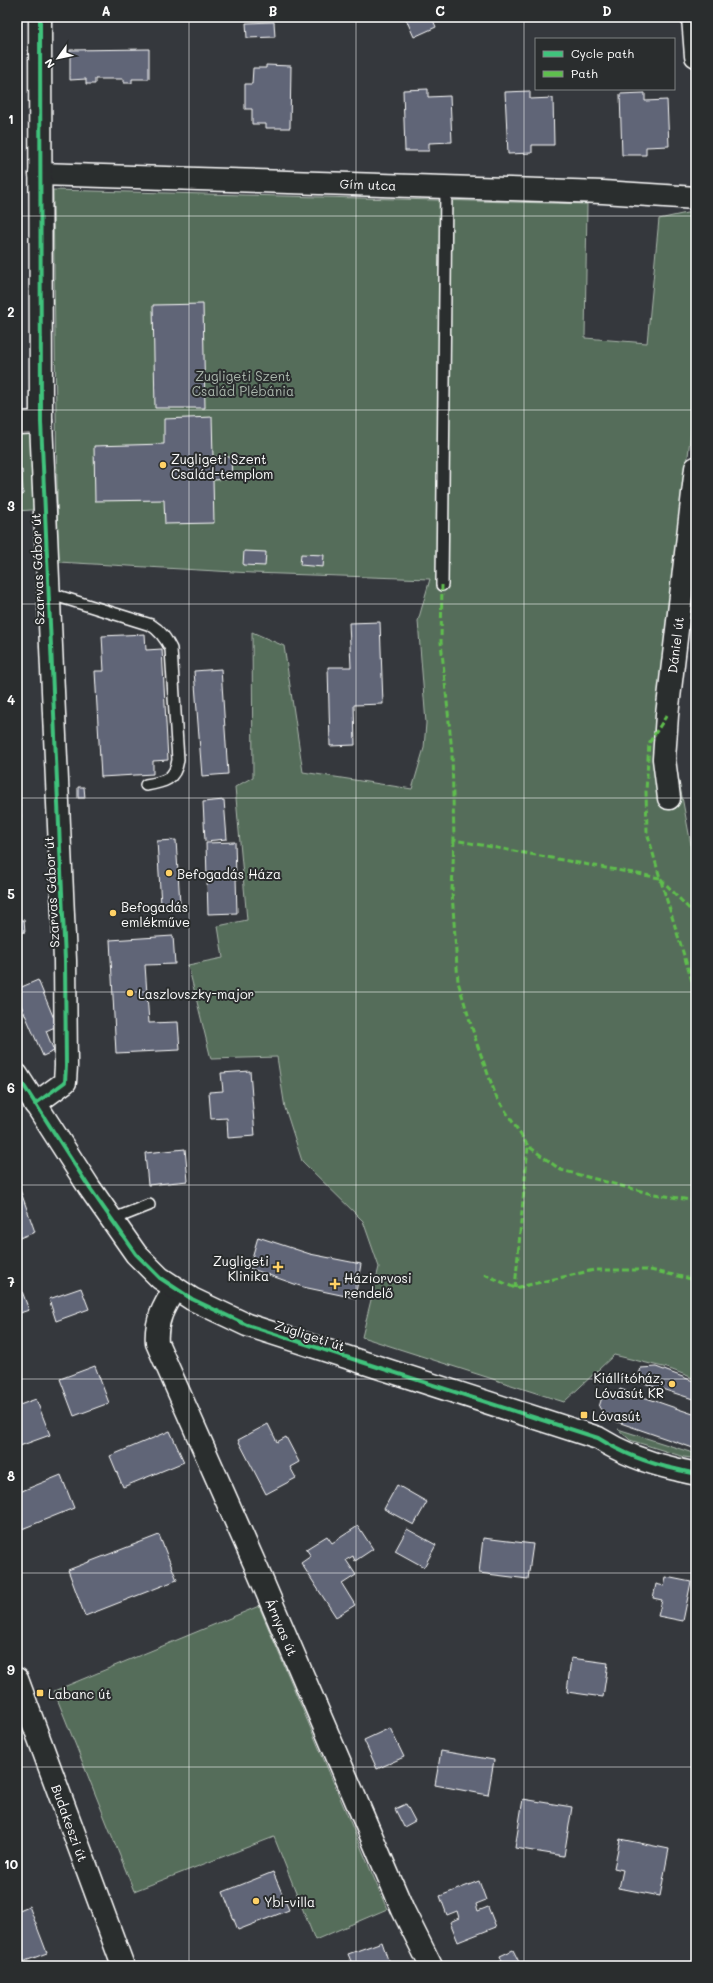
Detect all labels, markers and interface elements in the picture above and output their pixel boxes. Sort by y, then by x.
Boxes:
text: A [101,2,111,19]
text: B [269,2,278,19]
text: C [435,2,445,19]
text: D [602,2,612,19]
north arrow [38,38,78,78]
legend [535,38,675,90]
text: Cycle path [571,45,634,61]
text: N [41,56,58,71]
text: Path [571,65,598,81]
text: 1 [8,110,14,127]
street label: Gím utca [339,175,397,193]
text: 2 [7,303,15,320]
park label: Zugligeti Szent Család Plébánia [192,367,294,399]
place label: Zugligeti Szent Család-templom [171,450,273,482]
marker: Zugligeti Szent Család-templom [158,460,168,470]
text: 3 [7,497,15,514]
street label: Szarvas Gábor út [27,513,47,625]
street label: Dániel út [663,616,687,674]
text: 4 [7,691,15,708]
street label: Szarvas Gábor út [40,835,62,948]
place label: Befogadás Háza [177,865,281,882]
marker: Befogadás Háza [164,868,174,878]
text: 5 [7,885,15,902]
place label: Befogadás emlékműve [121,898,190,930]
marker: Befogadás emlékműve [108,908,118,918]
place label: Laszlovszky-major [138,985,254,1002]
marker: Laszlovszky-major [125,988,135,998]
text: 6 [7,1079,15,1096]
place label: Zugligeti Klinika [213,1252,269,1284]
marker: Zugligeti Klinika [272,1261,284,1273]
place label: Háziorvosi rendelő [344,1269,412,1301]
text: 7 [7,1273,15,1290]
marker: Háziorvosi rendelő [329,1278,341,1290]
street label: Zugligeti út [273,1316,348,1354]
place label: Kiállítóház, Lóvasút KR [593,1369,664,1401]
marker: Kiállítóház, Lóvasút KR [667,1379,677,1389]
place label: Lóvasút [592,1407,641,1424]
marker: Lóvasút [579,1410,589,1420]
text: 8 [7,1467,15,1484]
street label: Árnyas út [262,1596,302,1659]
text: 9 [7,1661,15,1678]
place label: Labanc út [48,1685,111,1702]
marker: Labanc út [35,1688,45,1698]
street label: Budakeszi út [48,1782,92,1864]
text: 10 [4,1855,18,1872]
place label: Ybl-villa [264,1893,315,1910]
marker: Ybl-villa [251,1896,261,1906]

